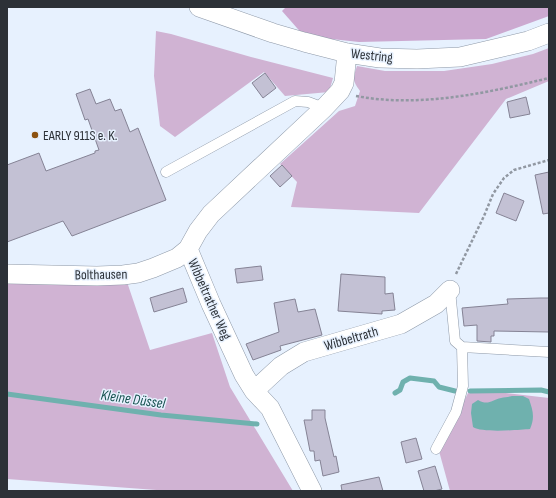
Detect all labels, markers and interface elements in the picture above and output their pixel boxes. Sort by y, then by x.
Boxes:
street label: Westring [350,45,394,66]
place label: EARLY 911S e. K. [43,127,117,144]
marker: EARLY 911S e. K. [30,130,40,140]
street label: Wibbeltrather Weg [184,256,235,343]
street label: Bolthausen [74,266,128,283]
street label: Wibbeltrath [322,323,380,354]
water label: Kleine Düssel [99,386,168,414]

